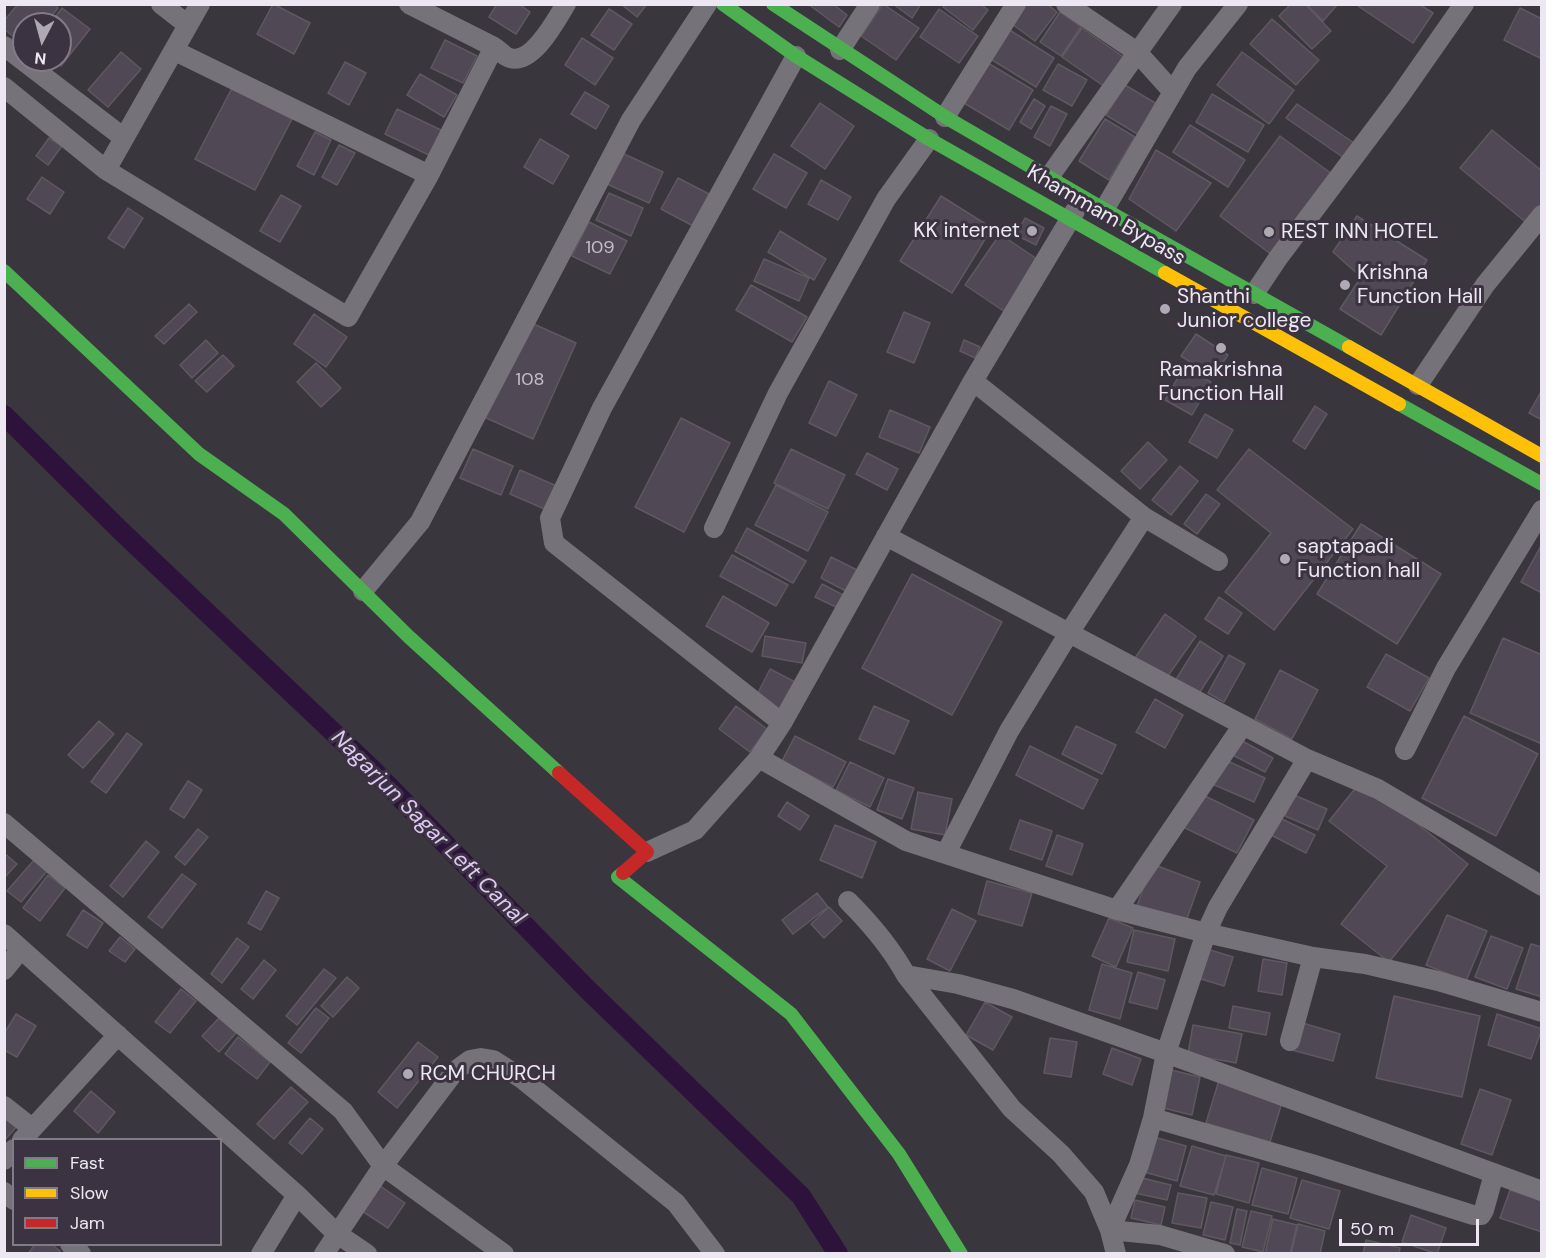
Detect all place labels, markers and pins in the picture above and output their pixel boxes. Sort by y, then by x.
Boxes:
place label: KK internet [913,218,1020,244]
place label: REST INN HOTEL [1281,219,1439,245]
marker: KK internet [1025,224,1039,238]
marker: REST INN HOTEL [1262,225,1276,239]
place label: Krishna Function Hall [1357,260,1482,310]
marker: Krishna Function Hall [1338,278,1352,292]
place label: Shanthi Junior college [1177,284,1311,334]
marker: Shanthi Junior college [1158,302,1172,316]
marker: Ramakrishna Function Hall [1214,341,1228,355]
place label: Ramakrishna Function Hall [1158,357,1284,407]
place label: saptapadi Function hall [1297,534,1420,584]
marker: saptapadi Function hall [1278,552,1292,566]
place label: RCM CHURCH [420,1061,556,1087]
marker: RCM CHURCH [401,1067,415,1081]

